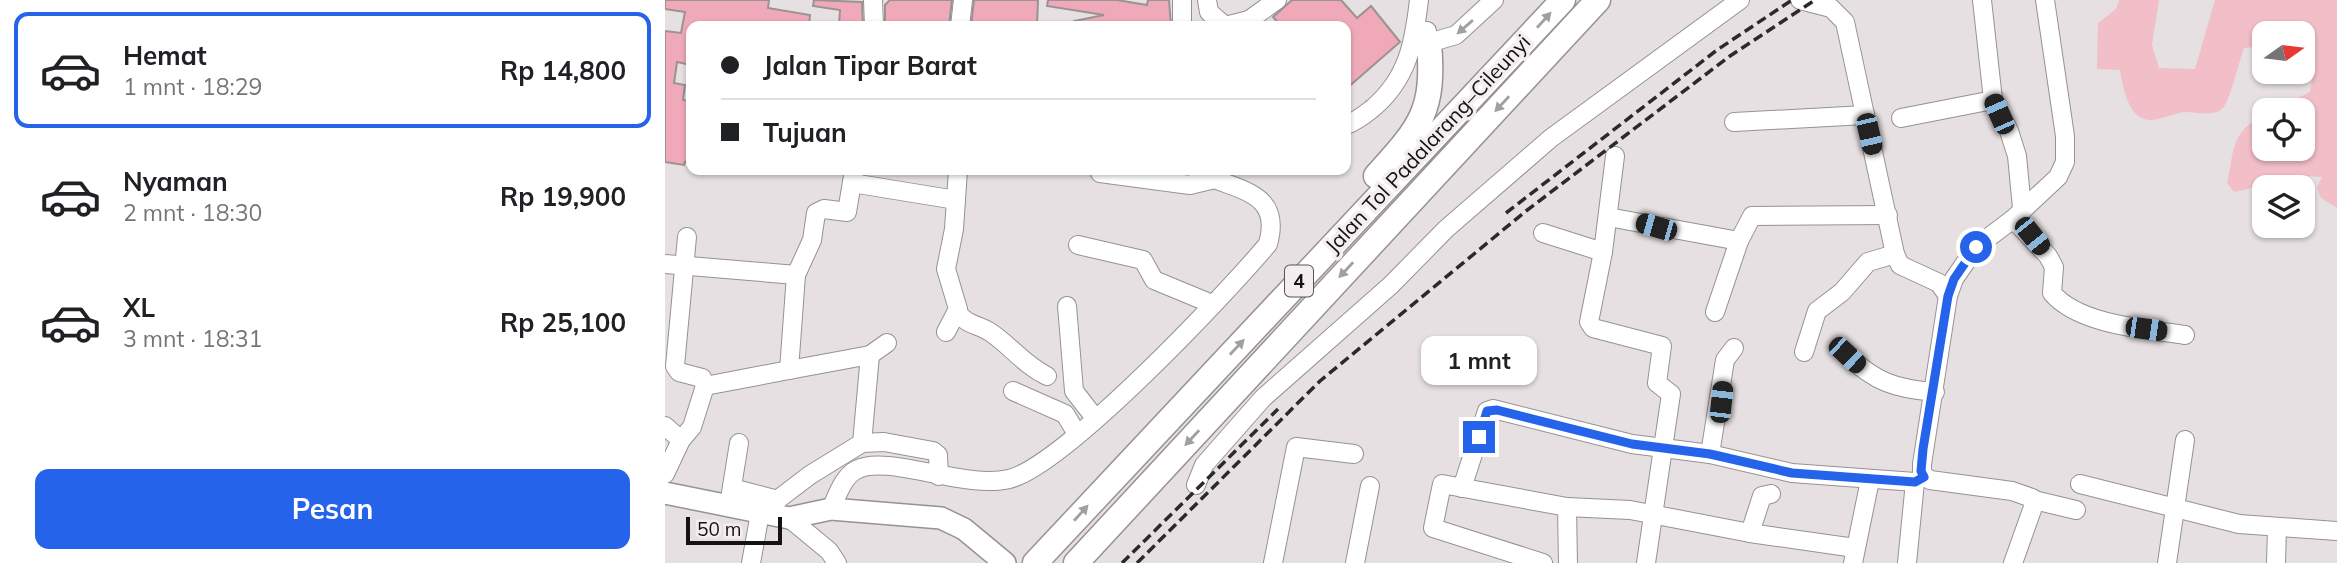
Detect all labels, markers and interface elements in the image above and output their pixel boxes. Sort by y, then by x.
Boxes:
one-way arrow [1536,12,1551,29]
one-way arrow [1456,19,1473,34]
north arrow [2252,21,2315,84]
map controls [2252,21,2315,238]
street label: Jalan Tol Padalarang–Cileunyi [1319,29,1535,258]
icon: car [39,39,102,102]
text: Hemat [123,39,207,72]
text: Jalan Tipar Barat [763,49,977,82]
text: Rp 14,800 [500,54,626,87]
text: 1 mnt · 18:29 [123,72,262,101]
car [1981,91,2018,137]
one-way arrow [1494,95,1510,112]
button: locate [2252,98,2315,161]
car [1855,111,1884,157]
text: Tujuan [763,116,847,149]
icon: car [39,165,102,228]
text: Nyaman [123,165,228,198]
button: layers [2252,175,2315,238]
text: Rp 19,900 [500,180,626,213]
text: 2 mnt · 18:30 [123,198,262,227]
car [1633,211,1680,243]
car [2011,213,2054,259]
route start [1960,231,1992,263]
one-way arrow [1338,261,1354,279]
road number: 4 [1285,266,1313,296]
icon: car [39,291,102,354]
text: XL [123,291,155,324]
text: Rp 25,100 [500,306,626,339]
car [2124,316,2169,342]
text: 3 mnt · 18:31 [123,324,262,353]
car [1825,333,1870,377]
callout: 1 mnt [1421,336,1537,384]
one-way arrow [1229,339,1245,356]
text: 1 mnt [1447,346,1511,375]
car [1709,380,1734,424]
route end [1463,421,1495,453]
one-way arrow [1185,429,1201,446]
button: Pesan [35,469,630,549]
one-way arrow [1073,505,1089,522]
scale bar [686,514,782,546]
text: 50 m [697,517,741,541]

